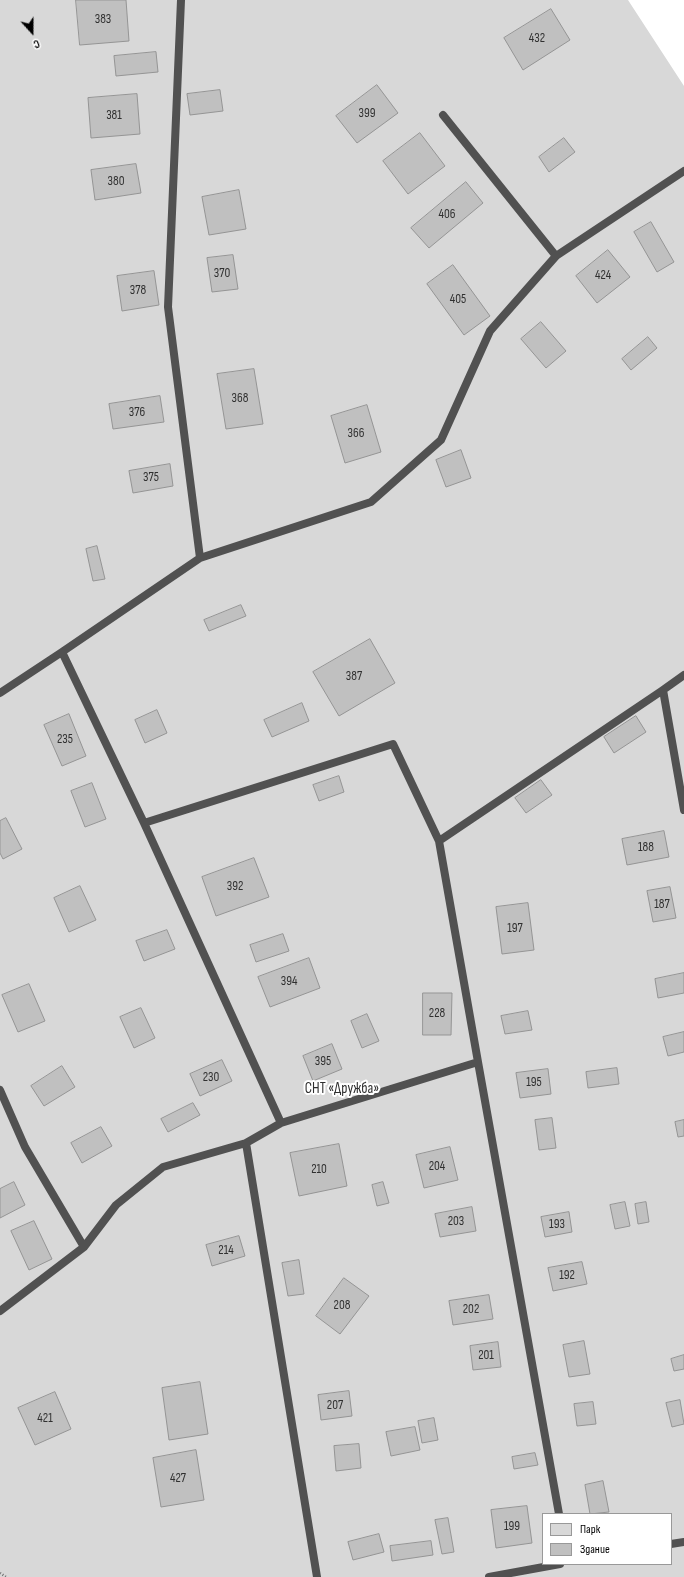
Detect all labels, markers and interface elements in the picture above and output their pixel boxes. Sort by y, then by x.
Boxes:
north arrow [12,12,52,52]
house number: 383 [95,12,111,28]
house number: 432 [529,31,545,47]
text: С [32,37,41,51]
house number: 399 [359,106,375,122]
house number: 381 [106,108,122,124]
house number: 380 [108,174,124,190]
house number: 406 [439,207,455,223]
house number: 370 [214,266,230,282]
house number: 424 [595,268,611,284]
house number: 378 [130,283,146,299]
house number: 405 [450,292,466,308]
house number: 368 [232,391,248,407]
house number: 376 [129,405,145,421]
house number: 366 [348,426,364,442]
house number: 375 [143,470,159,486]
house number: 387 [346,669,362,685]
house number: 235 [57,732,73,748]
house number: 188 [638,840,654,856]
house number: 392 [227,879,243,895]
house number: 187 [654,897,670,913]
house number: 197 [507,921,523,937]
house number: 394 [281,974,297,990]
house number: 228 [429,1006,445,1022]
house number: 395 [315,1054,331,1070]
house number: 230 [203,1070,219,1086]
house number: 195 [526,1075,542,1091]
park label: СНТ «Дружба» [305,1080,379,1098]
house number: 204 [429,1159,445,1175]
house number: 210 [311,1162,327,1178]
house number: 203 [448,1214,464,1230]
house number: 193 [549,1217,565,1233]
house number: 214 [218,1243,234,1259]
house number: 192 [559,1268,575,1284]
house number: 208 [334,1298,350,1314]
house number: 202 [463,1302,479,1318]
house number: 201 [478,1348,494,1364]
house number: 207 [327,1398,343,1414]
house number: 421 [37,1411,53,1427]
house number: 427 [170,1471,186,1487]
legend [542,1513,672,1565]
house number: 199 [504,1519,520,1535]
text: Парк [580,1522,600,1537]
text: Здание [580,1542,610,1557]

